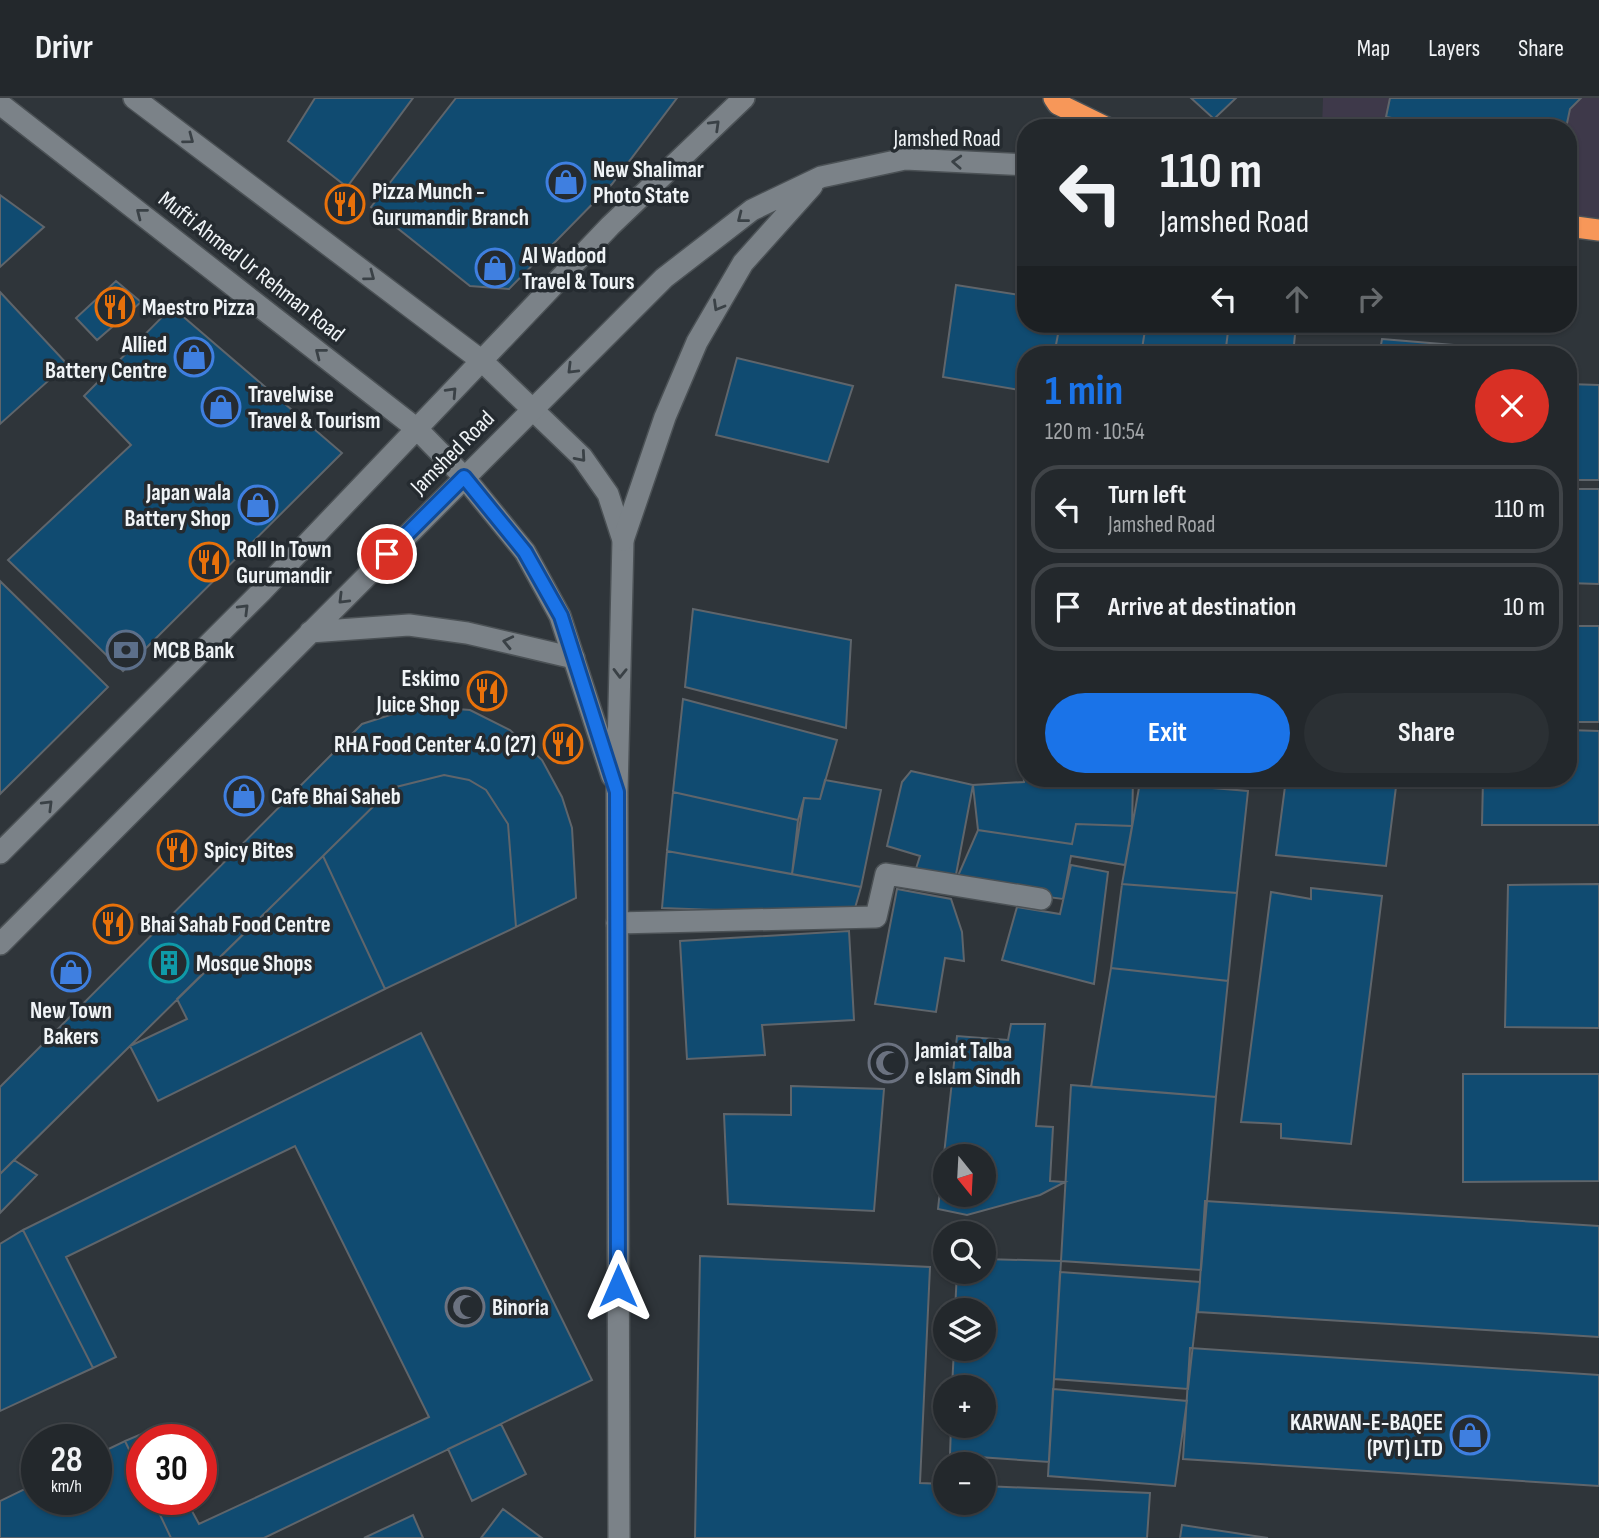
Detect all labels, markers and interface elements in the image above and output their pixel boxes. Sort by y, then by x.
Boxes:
text: Drivr [35,28,93,68]
text: Map [1357,34,1390,63]
text: Layers [1428,34,1480,63]
text: Share [1518,34,1564,63]
one-way arrow [707,121,720,134]
street label: Jamshed Road [892,125,1001,153]
one-way arrow [181,131,193,144]
text: 110 m [1160,143,1262,202]
icon: left [1045,147,1136,238]
one-way arrow [952,154,963,169]
place label: New Shalimar Photo State [593,156,704,210]
shop icon: New Shalimar Photo State [545,161,587,203]
place label: Pizza Munch - Gurumandir Branch [372,178,529,232]
restaurant icon: Pizza Munch - Gurumandir Branch [324,183,366,225]
street label: Mufti Ahmed Ur Rehman Road [153,185,350,348]
text: Jamshed Road [1160,203,1309,242]
one-way arrow [136,209,148,222]
one-way arrow [737,209,749,222]
place label: Al Wadood Travel & Tours [521,242,635,296]
shop icon: Al Wadood Travel & Tours [474,247,516,289]
one-way arrow [362,268,375,281]
icon: left [1205,280,1243,318]
icon: ahead [1278,280,1316,318]
icon: right [1351,280,1389,318]
restaurant icon: Maestro Pizza [94,286,136,328]
place label: Maestro Pizza [142,294,255,322]
one-way arrow [713,298,726,311]
place label: Allied Battery Centre [45,331,167,385]
shop icon: Allied Battery Centre [173,336,215,378]
one-way arrow [316,349,328,362]
one-way arrow [568,361,581,374]
text: 1 min [1045,366,1123,417]
button: close [1475,369,1549,443]
place label: Travelwise Travel & Tourism [248,381,381,435]
shop icon: Travelwise Travel & Tourism [200,386,242,428]
one-way arrow [444,387,457,400]
street label: Jamshed Road [404,405,501,501]
text: 120 m · 10:54 [1045,418,1145,446]
one-way arrow [573,449,585,462]
place label: Japan wala Battery Shop [125,479,231,533]
text: Turn left [1108,480,1186,511]
shop icon: Japan wala Battery Shop [237,484,279,526]
icon: left [1049,490,1087,528]
text: 110 m [1494,494,1545,525]
text: Jamshed Road [1108,511,1215,539]
pin [357,524,417,584]
icon: arrive [368,535,406,573]
place label: Roll In Town Gurumandir [236,536,332,590]
restaurant icon: Roll In Town Gurumandir [188,541,230,583]
icon: arrive [1049,588,1087,626]
one-way arrow [338,591,351,604]
text: Arrive at destination [1108,592,1296,623]
text: 10 m [1503,592,1545,623]
one-way arrow [236,605,249,618]
bank icon: MCB Bank [105,629,147,671]
one-way arrow [502,636,514,651]
place label: MCB Bank [153,637,235,665]
place label: Eskimo Juice Shop [375,665,460,719]
one-way arrow [612,668,627,679]
restaurant icon: Eskimo Juice Shop [466,670,508,712]
button: Exit [1045,693,1290,773]
button: Share [1304,693,1549,773]
restaurant icon: RHA Food Center 4.0 (27) [542,723,584,765]
place label: RHA Food Center 4.0 (27) [334,731,536,759]
shop icon: Cafe Bhai Saheb [223,775,265,817]
place label: Cafe Bhai Saheb [271,783,401,811]
one-way arrow [40,800,53,813]
restaurant icon: Spicy Bites [156,829,198,871]
place label: Spicy Bites [204,837,294,865]
restaurant icon: Bhai Sahab Food Centre [92,903,134,945]
place label: Bhai Sahab Food Centre [140,911,331,939]
building icon: Mosque Shops [148,942,190,984]
place label: Mosque Shops [196,950,312,978]
shop icon: New Town Bakers [50,951,92,993]
place label: New Town Bakers [30,997,112,1051]
place label: Jamiat Talba e Islam Sindh [914,1037,1021,1091]
mosque icon: Jamiat Talba e Islam Sindh [867,1042,909,1084]
north arrow [933,1144,996,1208]
map controls [933,1144,996,1515]
button: search [933,1221,996,1284]
position arrow [581,1249,655,1323]
mosque icon: Binoria [444,1286,486,1328]
place label: Binoria [492,1294,549,1322]
button: layers [933,1298,996,1361]
button: + [933,1375,996,1438]
place label: KARWAN-E-BAQEE (PVT) LTD [1290,1409,1443,1463]
shop icon: KARWAN-E-BAQEE (PVT) LTD [1449,1414,1491,1456]
speed limit sign: 30 [126,1424,217,1515]
text: 28 [51,1439,82,1482]
button: − [933,1452,996,1515]
text: km/h [51,1476,82,1497]

